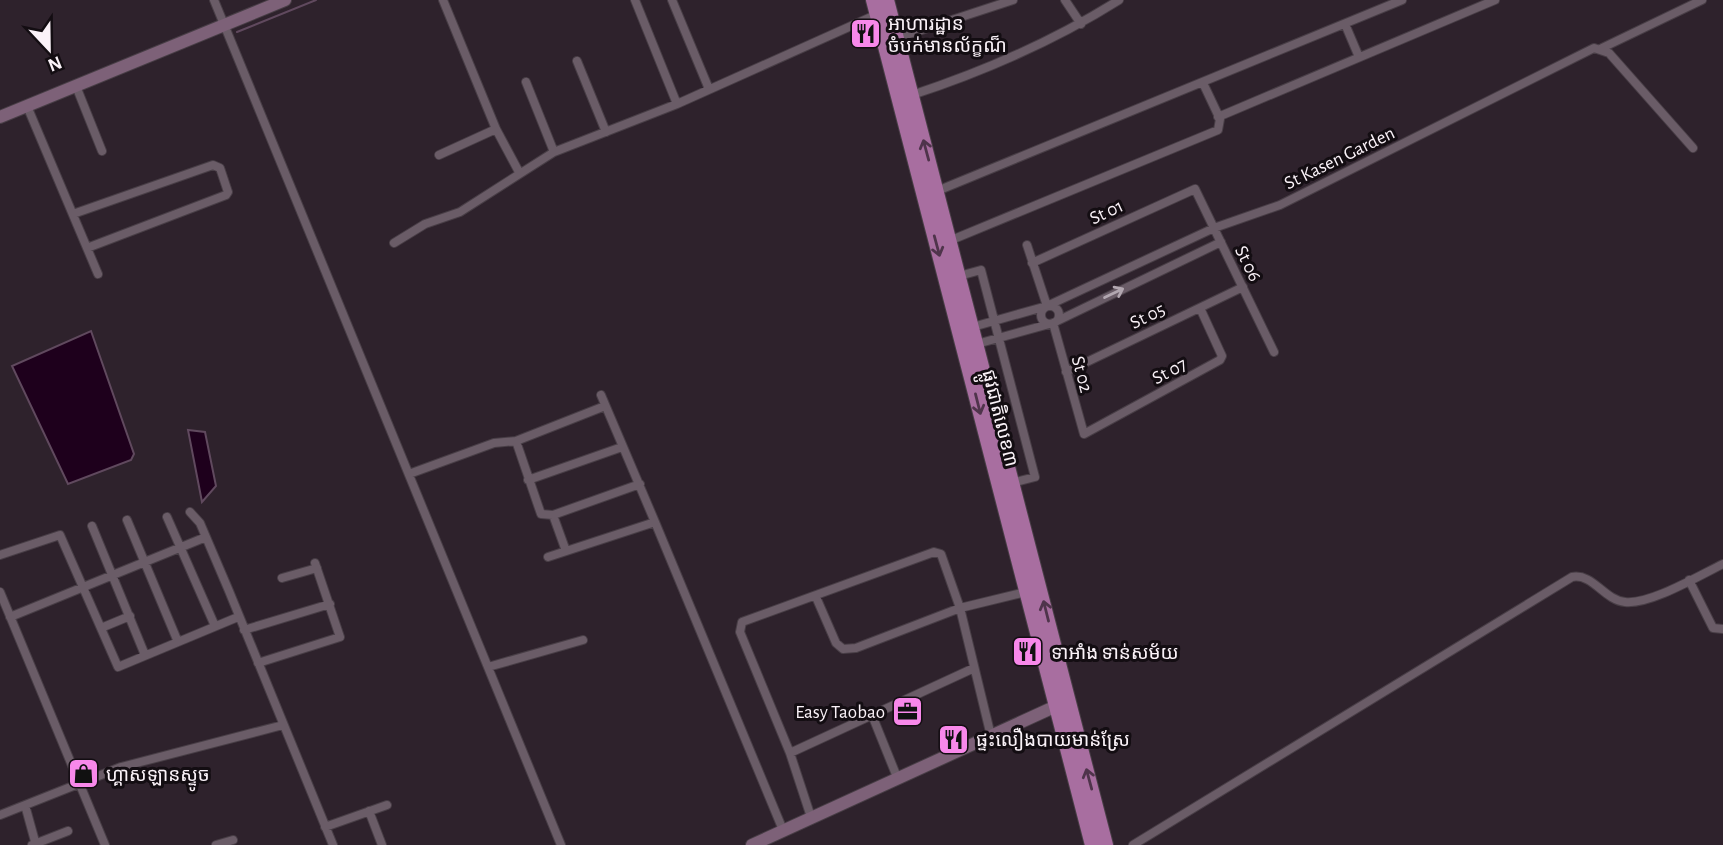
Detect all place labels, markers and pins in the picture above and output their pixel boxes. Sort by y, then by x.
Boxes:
place label: អាហារដ្ឋាន ចំបក់មានល័ក្ខណ៏ [888,15,1007,57]
restaurant icon: អាហារដ្ឋាន ចំបក់មានល័ក្ខណ៏ [848,17,882,51]
restaurant icon: ទាអាំង ទាន់សម័យ [1011,635,1045,669]
place label: ទាអាំង ទាន់សម័យ [1051,643,1179,663]
office icon: Easy Taobao [891,694,925,728]
place label: Easy Taobao [795,703,885,722]
restaurant icon: ផ្ទះលឿងបាយមាន់ស្រែ [936,722,970,756]
place label: ផ្ទះលឿងបាយមាន់ស្រែ [976,727,1130,751]
shop icon: ហ្គាសឡានស្ទូច [66,757,100,791]
place label: ហ្គាសឡានស្ទូច [106,766,210,792]

